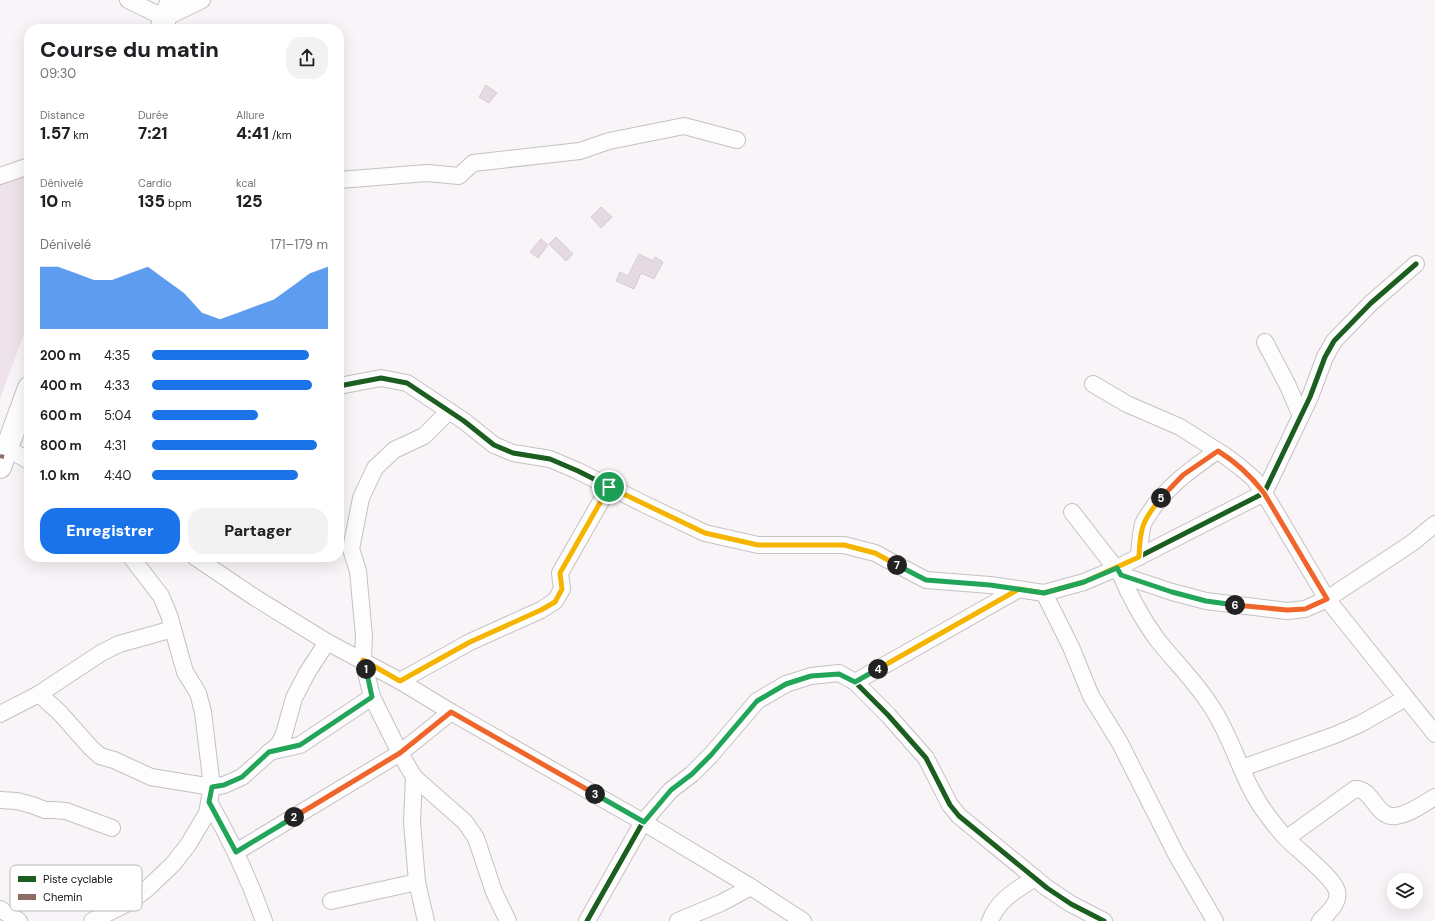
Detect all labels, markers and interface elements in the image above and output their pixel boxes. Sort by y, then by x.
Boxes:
text: Course du matin [40,35,219,64]
button: share [286,37,328,79]
text: 09:30 [40,65,76,82]
text: Distance [40,108,85,122]
text: Durée [138,108,168,122]
text: Allure [236,108,265,122]
text: 1.57 [40,122,70,144]
text: 7:21 [138,122,168,144]
text: 4:41 [236,122,269,144]
text: km [70,128,89,142]
text: /km [269,128,292,142]
text: Dénivelé [40,176,83,190]
text: Cardio [138,176,172,190]
text: kcal [236,176,256,190]
text: 10 [40,190,58,212]
text: 135 [138,190,165,212]
text: 125 [236,190,263,212]
text: m [58,196,71,210]
text: bpm [165,196,192,210]
text: Dénivelé [40,236,91,253]
text: 171–179 m [270,236,328,253]
text: 200 m [40,347,81,364]
text: 4:35 [104,347,130,364]
text: 400 m [40,377,82,394]
text: 4:33 [104,377,130,394]
text: 600 m [40,407,82,424]
text: 5:04 [104,407,131,424]
text: 800 m [40,437,82,454]
text: 4:31 [104,437,126,454]
text: 1.0 km [40,467,79,484]
text: 4:40 [104,467,131,484]
pin [592,470,626,504]
icon: arrive [598,476,620,498]
pin: 5 [1151,488,1171,508]
text: 5 [1158,491,1164,505]
button: Enregistrer [40,508,180,554]
button: Partager [188,508,328,554]
pin: 7 [887,555,907,575]
text: 7 [894,558,900,572]
pin: 6 [1225,595,1245,615]
text: 6 [1232,598,1238,612]
pin: 1 [356,659,376,679]
pin: 4 [868,659,888,679]
text: 1 [364,662,368,676]
text: 4 [874,662,882,676]
pin: 3 [585,784,605,804]
text: 3 [592,787,598,801]
pin: 2 [284,807,304,827]
text: 2 [291,810,297,824]
legend [10,865,142,911]
text: Piste cyclable [43,872,113,886]
map controls [1387,873,1423,909]
button: layers [1387,873,1423,909]
text: Chemin [43,890,82,904]

